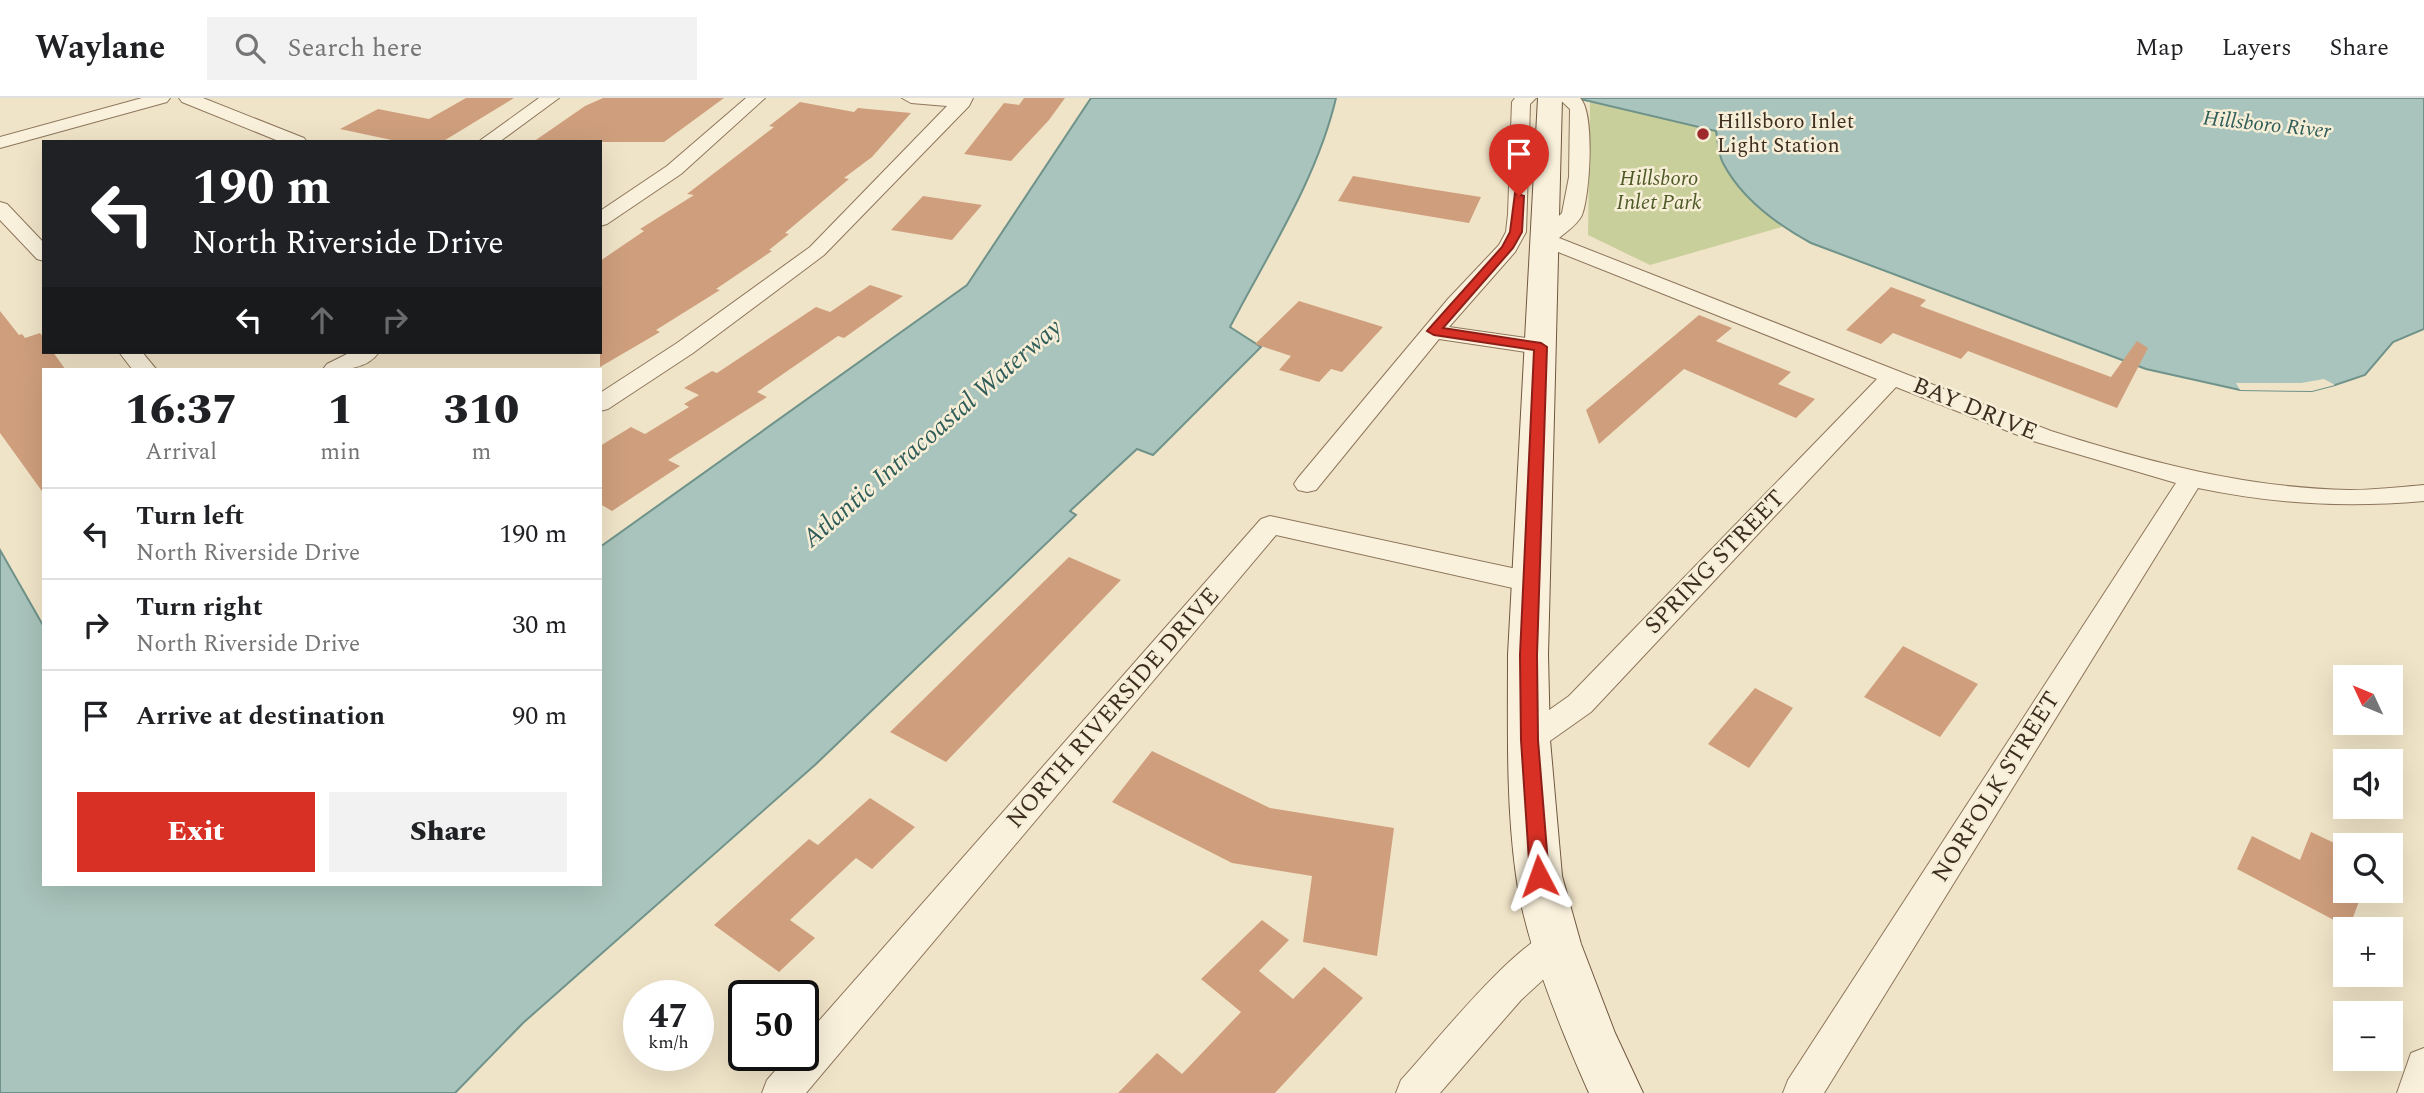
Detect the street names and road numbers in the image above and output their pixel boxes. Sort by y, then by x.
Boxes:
street label: BAY DRIVE [1907,368,2043,450]
street label: SPRING STREET [1636,481,1794,643]
street label: NORTH RIVERSIDE DRIVE [998,579,1228,837]
street label: NORFOLK STREET [1923,685,2069,889]

